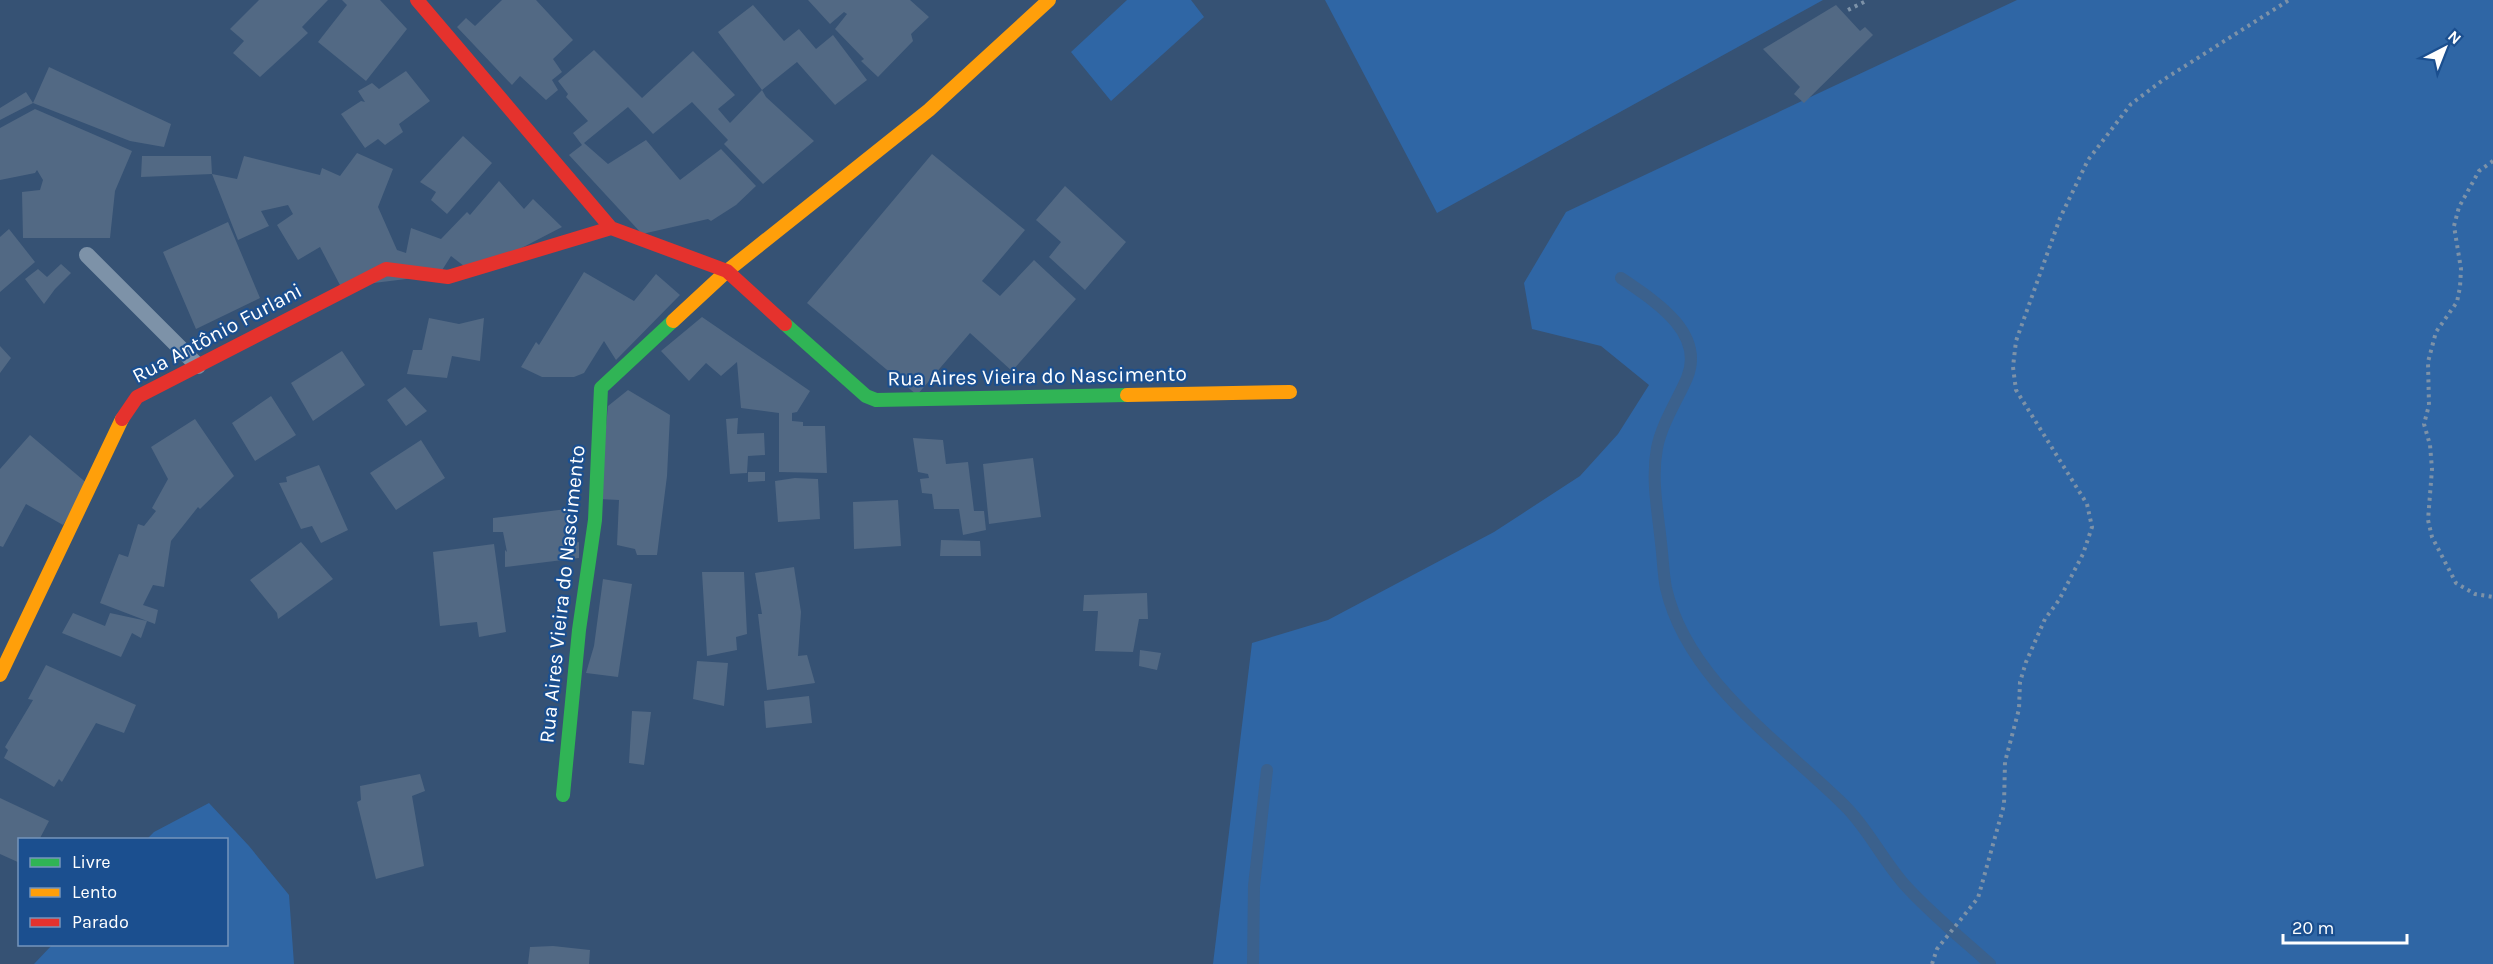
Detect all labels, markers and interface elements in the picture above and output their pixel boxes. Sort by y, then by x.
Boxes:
north arrow [2415,18,2475,78]
text: N [2444,26,2465,48]
street label: Rua Antônio Furlani [128,278,306,388]
street label: Rua Aires Vieira do Nascimento [887,361,1187,391]
street label: Rua Aires Vieira do Nascimento [534,444,590,744]
legend [18,838,228,946]
text: Livre [72,851,111,873]
text: Lento [72,881,117,903]
scale bar [2283,907,2408,945]
text: Parado [72,911,129,933]
text: 20 m [2292,917,2334,939]

